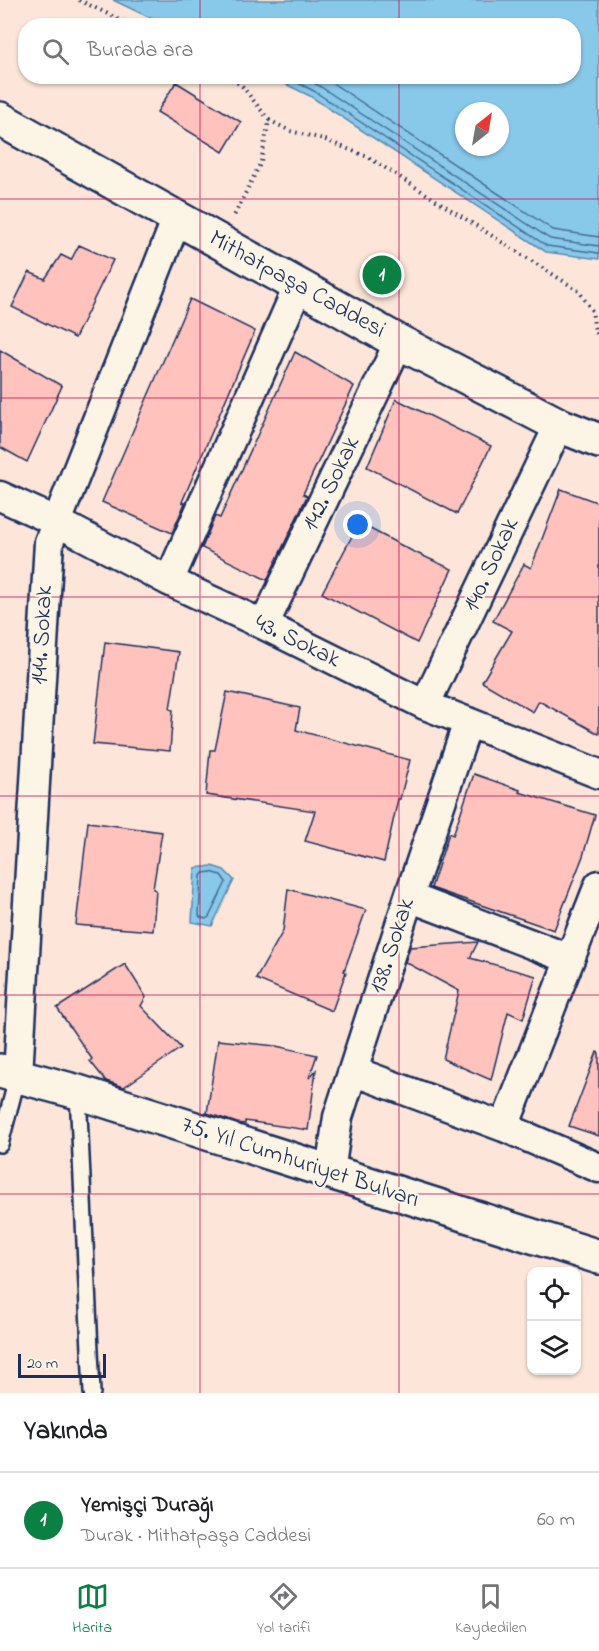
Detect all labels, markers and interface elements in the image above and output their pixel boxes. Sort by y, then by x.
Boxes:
search box [18,18,581,84]
icon: search [39,35,72,68]
text: Burada ara [87,35,193,67]
north arrow [455,102,509,156]
street label: Mithatpaşa Caddesi [202,222,392,348]
pin: 1 [362,252,401,298]
street label: 142. Sokak [294,430,370,537]
your location [343,510,372,539]
street label: 140. Sokak [455,512,529,618]
street label: 144. Sokak [23,584,63,686]
street label: 43. Sokak [248,606,346,678]
street label: 138. Sokak [361,893,425,998]
street label: 75. Yıl Cumhuriyet Bulvarı [176,1108,423,1219]
map controls [527,1267,581,1375]
button: locate [527,1267,581,1321]
button: layers [527,1321,581,1375]
scale bar [18,1351,106,1378]
text: 20 m [27,1352,58,1376]
text: Yakında [24,1413,108,1451]
text: Yemişçi Durağı [81,1490,214,1522]
text: 1 [40,1506,47,1535]
text: 60 m [537,1506,575,1535]
text: Durak · Mithatpaşa Caddesi [81,1522,311,1551]
tab: Harita [72,1580,112,1640]
tab: Yol tarifi [257,1580,310,1640]
tab: Kaydedilen [455,1580,527,1640]

